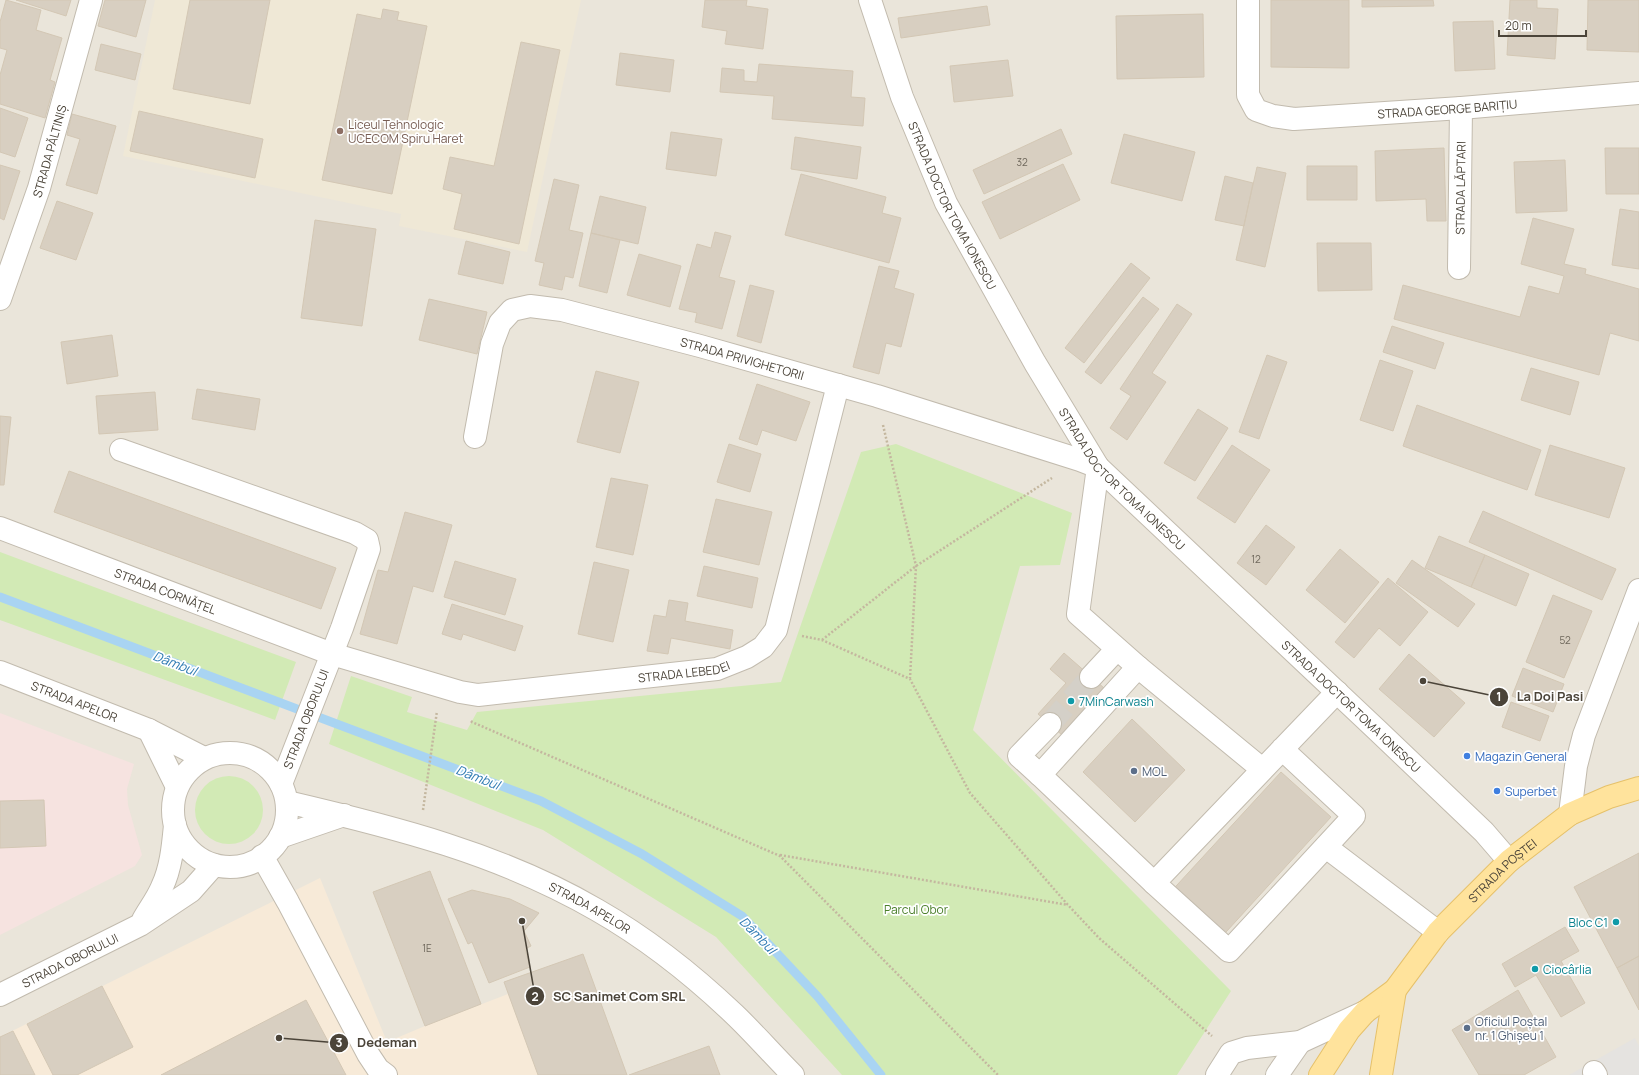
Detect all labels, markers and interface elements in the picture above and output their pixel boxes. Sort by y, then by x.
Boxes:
scale bar [1499,12,1586,38]
text: 20 m [1505,17,1532,34]
street label: STRADA GEORGE BARIȚIU [1377,95,1518,122]
street label: STRADA PĂLTINIȘ [28,103,70,200]
place label: Liceul Tehnologic UCECOM Spiru Haret [348,116,464,147]
street label: STRADA DOCTOR TOMA IONESCU [905,119,1001,293]
marker: Liceul Tehnologic UCECOM Spiru Haret [335,126,345,136]
street label: STRADA LĂPTARI [1451,141,1469,235]
house number: 32 [1016,155,1028,169]
street label: STRADA PRIVIGHETORII [679,333,806,384]
street label: STRADA DOCTOR TOMA IONESCU [1055,404,1189,554]
house number: 12 [1251,552,1261,566]
street label: STRADA CORNĂȚEL [112,564,219,618]
house number: 52 [1559,633,1571,647]
street label: STRADA DOCTOR TOMA IONESCU [1278,636,1425,776]
water label: Dâmbul [151,646,201,680]
street label: STRADA LEBEDEI [637,656,732,686]
street label: STRADA OBORULUI [279,667,333,771]
street label: STRADA APELOR [29,677,121,726]
callout: La Doi Pasi [1489,684,1592,709]
text: La Doi Pasi [1517,687,1583,705]
text: 1 [1496,688,1502,705]
place label: 7MinCarwash [1079,693,1154,710]
marker: 7MinCarwash [1066,696,1076,706]
place label: Magazin General [1475,748,1567,765]
marker: Magazin General [1462,751,1472,761]
water label: Dâmbul [454,760,504,794]
place label: MOL [1142,763,1167,780]
marker: MOL [1129,766,1139,776]
place label: Superbet [1505,783,1557,800]
marker: Superbet [1492,786,1502,796]
street label: STRADA POȘTEI [1464,834,1540,906]
street label: STRADA APELOR [546,877,634,937]
park label: Parcul Obor [884,901,949,918]
water label: Dâmbul [736,912,782,959]
place label: Bloc C1 [1568,914,1608,931]
marker: Bloc C1 [1611,917,1621,927]
street label: STRADA OBORULUI [19,929,121,991]
house number: 1E [422,941,432,955]
place label: Ciocârlia [1543,961,1591,978]
marker: Ciocârlia [1530,964,1540,974]
callout: SC Sanimet Com SRL [525,984,693,1009]
text: SC Sanimet Com SRL [553,987,685,1005]
text: 2 [531,988,539,1005]
place label: Oficiul Poștal nr. 1 Ghișeu 1 [1475,1013,1547,1044]
marker: Oficiul Poștal nr. 1 Ghișeu 1 [1462,1023,1472,1033]
callout: Dedeman [329,1030,425,1055]
text: Dedeman [357,1033,417,1051]
text: 3 [336,1034,343,1051]

